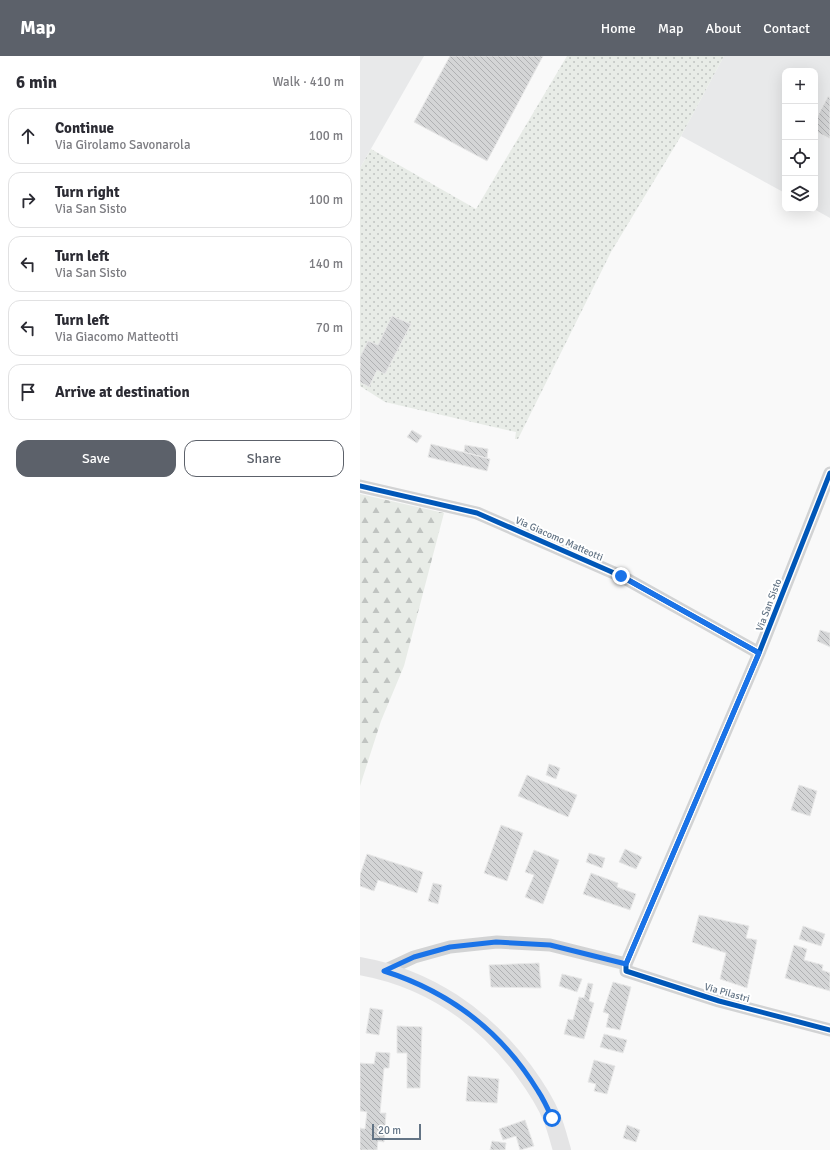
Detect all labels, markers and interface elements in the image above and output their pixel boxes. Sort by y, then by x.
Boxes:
text: Map [20,16,56,40]
text: Home [601,20,636,37]
text: Map [658,20,683,37]
text: About [705,20,741,37]
text: Contact [763,20,810,37]
map controls [782,68,818,212]
button: + [782,68,818,104]
text: 6 min [16,72,57,93]
text: Walk · 410 m [273,74,344,90]
button: − [782,104,818,140]
text: Continue [55,119,114,137]
icon: ahead [17,125,39,147]
text: 100 m [309,128,343,144]
text: Via Girolamo Savonarola [55,137,191,153]
button: locate [782,140,818,176]
button: layers [782,176,818,212]
text: Turn right [55,183,120,201]
icon: right [17,189,39,211]
text: 100 m [309,192,343,208]
text: Via San Sisto [55,201,127,217]
text: Turn left [55,247,109,265]
icon: left [17,253,39,275]
text: 140 m [309,256,343,272]
text: Via San Sisto [55,265,127,281]
text: Turn left [55,311,109,329]
icon: left [17,317,39,339]
text: 70 m [316,320,343,336]
text: Via Giacomo Matteotti [55,329,178,345]
icon: arrive [17,381,39,403]
text: Arrive at destination [55,383,190,401]
button: Save [16,440,176,477]
button: Share [184,440,344,477]
street label: Via Giacomo Matteotti [513,514,605,564]
route end [612,567,630,585]
street label: Via San Sisto [753,577,785,633]
street label: Via Pilastri [703,981,751,1005]
route start [543,1109,561,1127]
scale bar [372,1122,421,1141]
text: 20 m [378,1124,401,1137]

